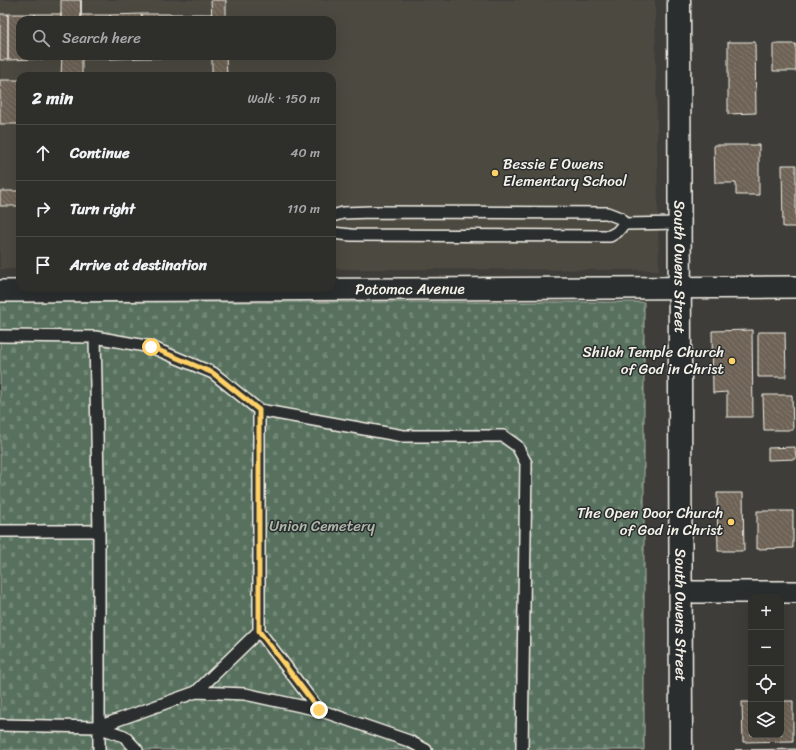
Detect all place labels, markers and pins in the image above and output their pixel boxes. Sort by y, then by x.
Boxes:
place label: Bessie E Owens Elementary School [503,151,628,194]
marker: Bessie E Owens Elementary School [490,168,500,178]
place label: Shiloh Temple Church of God in Christ [583,339,724,382]
marker: Shiloh Temple Church of God in Christ [727,356,737,366]
place label: The Open Door Church of God in Christ [577,500,723,543]
marker: The Open Door Church of God in Christ [726,517,736,527]

